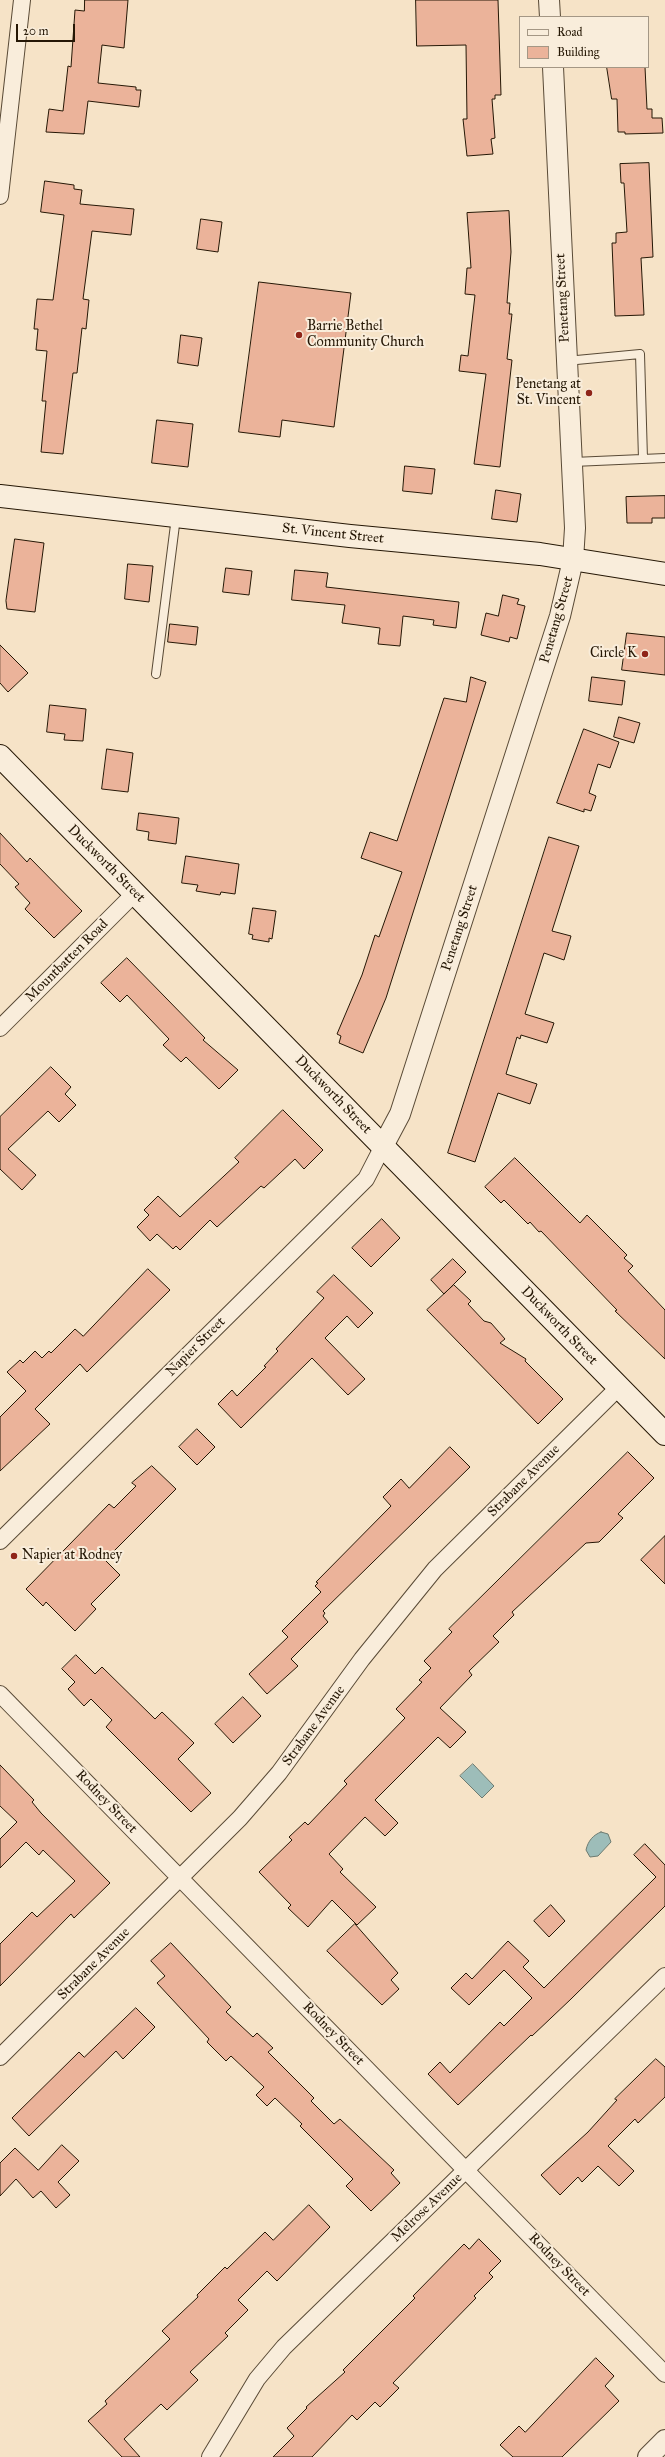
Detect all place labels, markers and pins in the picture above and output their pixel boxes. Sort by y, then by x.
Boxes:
place label: Barrie Bethel Community Church [307,319,424,352]
marker: Barrie Bethel Community Church [294,330,304,340]
place label: Penetang at St. Vincent [515,377,581,410]
marker: Penetang at St. Vincent [584,388,594,398]
place label: Circle K [590,646,637,662]
marker: Circle K [640,649,650,659]
place label: Napier at Rodney [22,1548,122,1564]
marker: Napier at Rodney [9,1551,19,1561]

